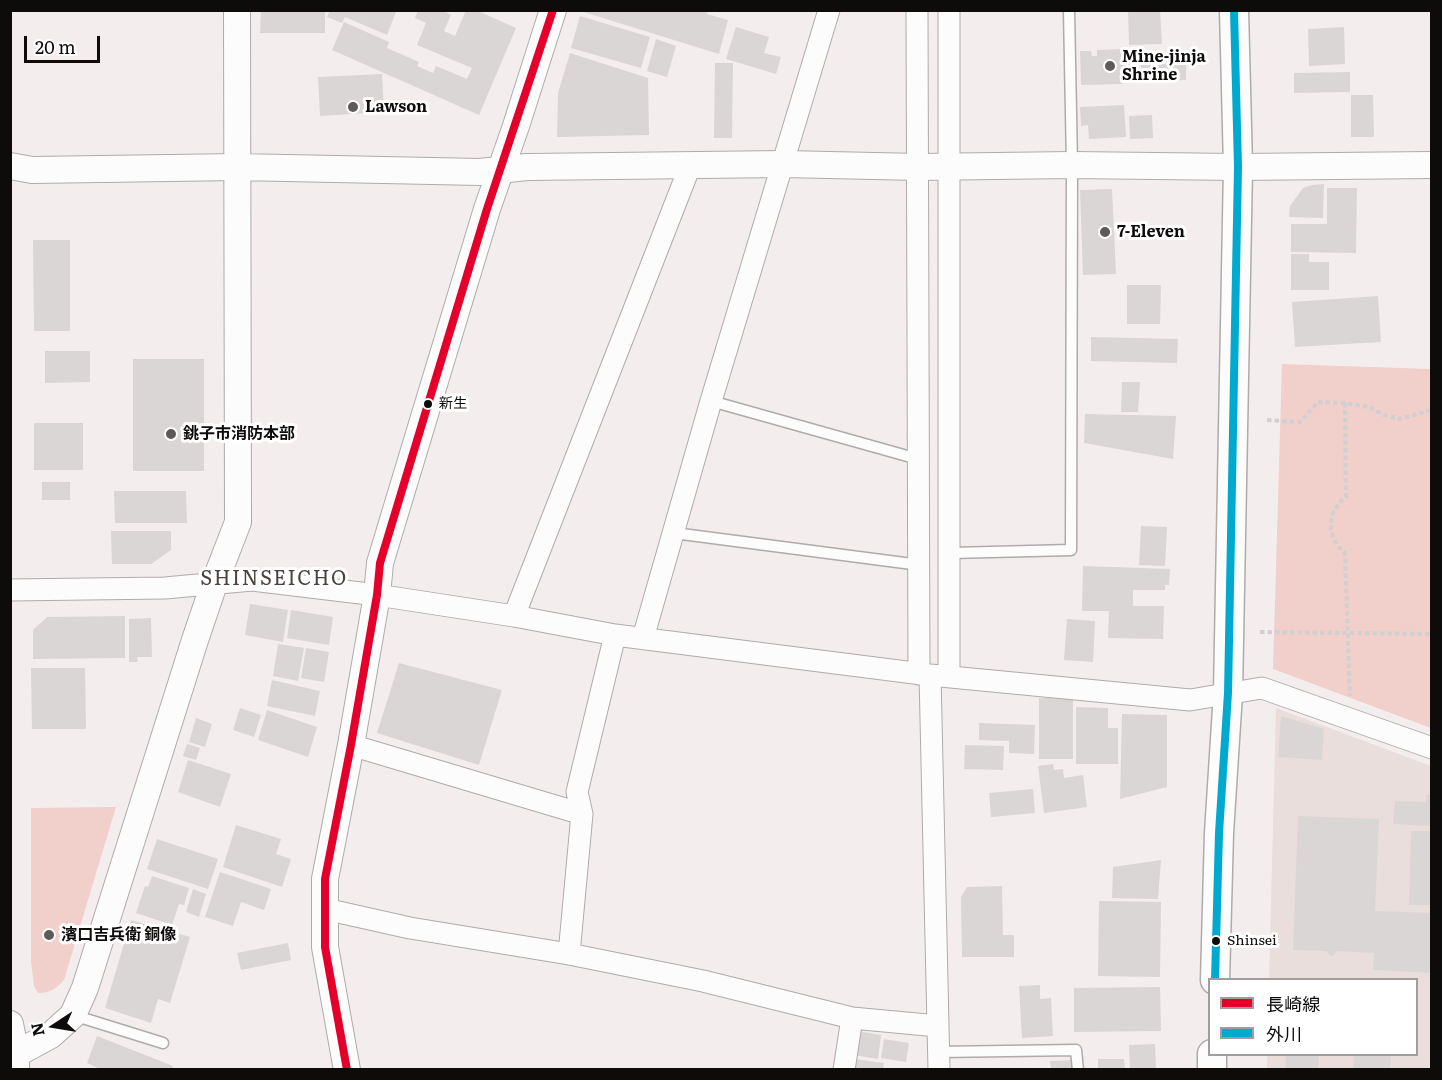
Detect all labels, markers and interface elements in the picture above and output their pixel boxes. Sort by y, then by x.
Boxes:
scale bar [27,24,104,62]
text: 20 m [35,33,76,60]
place label: Mine-jinja Shrine [1122,47,1206,85]
marker: Mine-jinja Shrine [1103,59,1117,73]
place label: Lawson [365,97,427,117]
marker: Lawson [346,100,360,114]
place label: 7-Eleven [1117,222,1185,242]
marker: 7-Eleven [1098,225,1112,239]
place label: 新生 [439,396,467,412]
marker: 新生 [422,398,434,410]
place label: 銚子市消防本部 [183,424,295,444]
marker: 銚子市消防本部 [164,427,178,441]
district label: SHINSEICHO [200,567,348,591]
place label: 濱口吉兵衛 銅像 [61,925,176,945]
marker: 濱口吉兵衛 銅像 [42,928,56,942]
place label: Shinsei [1227,933,1277,949]
marker: Shinsei [1210,935,1222,947]
legend [1208,978,1418,1056]
text: 長崎線 [1266,990,1320,1017]
north arrow [24,996,84,1056]
text: 外川 [1266,1020,1302,1047]
text: N [23,1021,50,1039]

